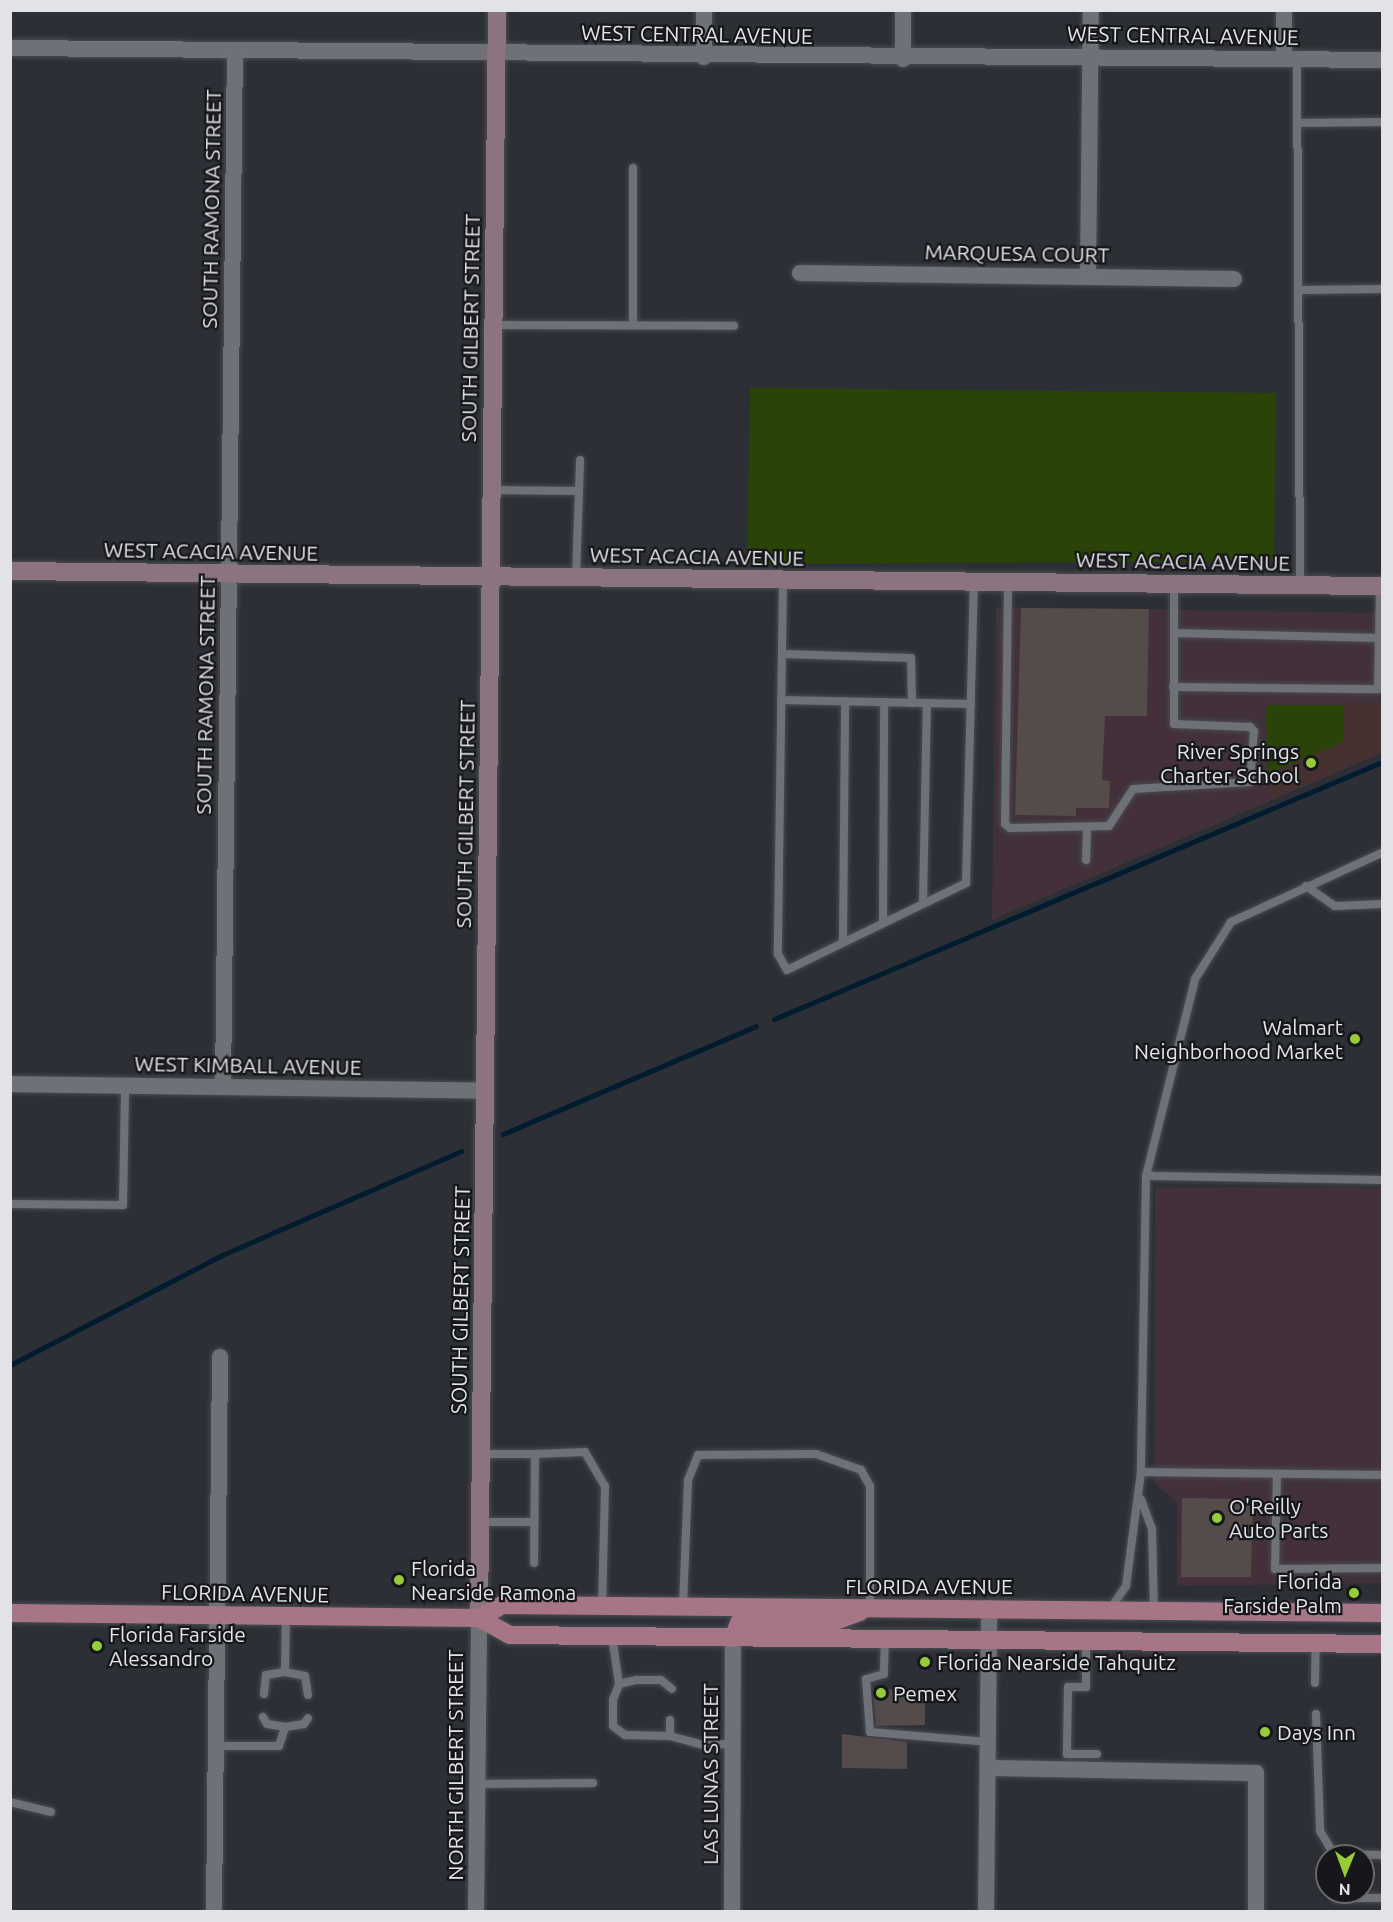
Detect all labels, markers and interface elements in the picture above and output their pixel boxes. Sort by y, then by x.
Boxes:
street label: WEST CENTRAL AVENUE [581,19,813,49]
street label: WEST CENTRAL AVENUE [1067,20,1299,50]
street label: SOUTH RAMONA STREET [196,89,226,329]
street label: SOUTH GILBERT STREET [455,214,485,442]
street label: MARQUESA COURT [924,239,1110,267]
street label: WEST ACACIA AVENUE [104,537,318,565]
street label: WEST ACACIA AVENUE [590,542,804,570]
street label: WEST ACACIA AVENUE [1076,547,1290,575]
street label: SOUTH RAMONA STREET [190,575,220,815]
street label: SOUTH GILBERT STREET [450,700,480,928]
place label: River Springs Charter School [1160,738,1299,788]
marker: River Springs Charter School [1304,756,1318,770]
place label: Walmart Neighborhood Market [1134,1014,1343,1064]
marker: Walmart Neighborhood Market [1348,1032,1362,1046]
street label: WEST KIMBALL AVENUE [134,1050,362,1080]
street label: SOUTH GILBERT STREET [445,1186,475,1414]
place label: O'Reilly Auto Parts [1229,1493,1328,1543]
marker: O'Reilly Auto Parts [1210,1511,1224,1525]
place label: Florida Nearside Ramona [411,1555,576,1605]
place label: Florida Farside Palm [1223,1568,1342,1618]
marker: Florida Nearside Ramona [392,1573,406,1587]
street label: FLORIDA AVENUE [845,1573,1013,1599]
street label: FLORIDA AVENUE [161,1579,329,1607]
marker: Florida Farside Palm [1347,1586,1361,1600]
place label: Florida Farside Alessandro [109,1621,246,1671]
marker: Florida Farside Alessandro [90,1639,104,1653]
street label: NORTH GILBERT STREET [442,1649,468,1881]
place label: Florida Nearside Tahquitz [937,1649,1176,1675]
marker: Florida Nearside Tahquitz [918,1655,932,1669]
place label: Pemex [893,1680,957,1706]
street label: LAS LUNAS STREET [697,1683,723,1865]
marker: Pemex [874,1686,888,1700]
place label: Days Inn [1277,1719,1356,1745]
marker: Days Inn [1258,1725,1272,1739]
north arrow [1315,1844,1375,1904]
text: N [1339,1881,1351,1899]

